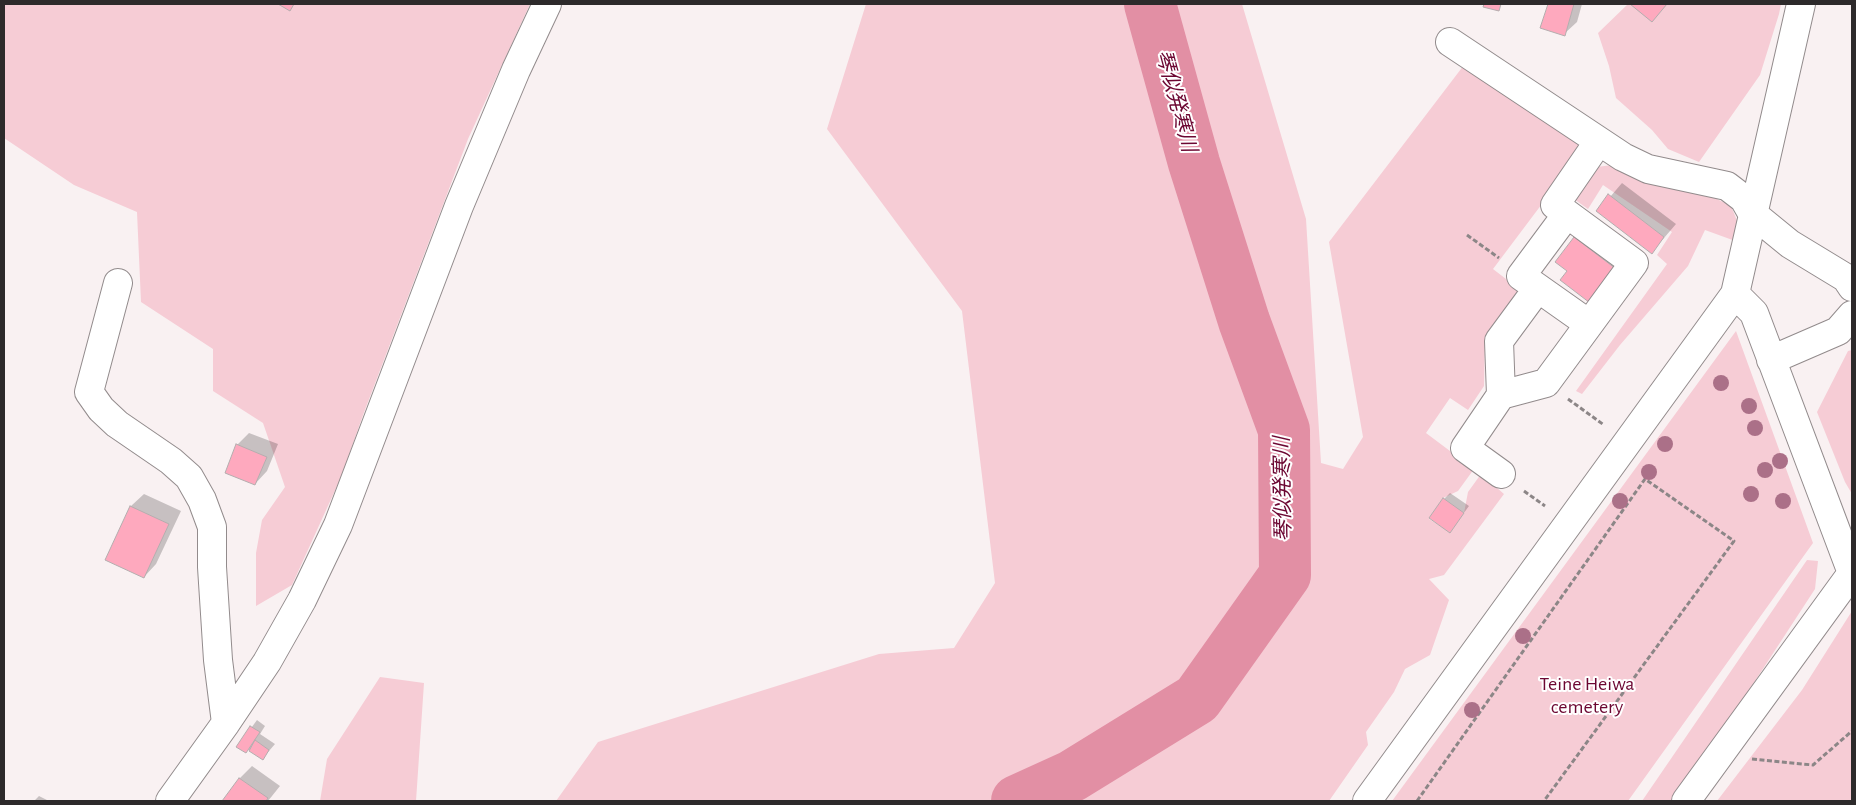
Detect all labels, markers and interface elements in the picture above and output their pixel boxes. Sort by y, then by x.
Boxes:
water label: 琴似発寒川 [1150,47,1202,155]
water label: 琴似発寒川 [1269,436,1297,542]
park label: Teine Heiwa cemetery [1539,672,1635,719]

